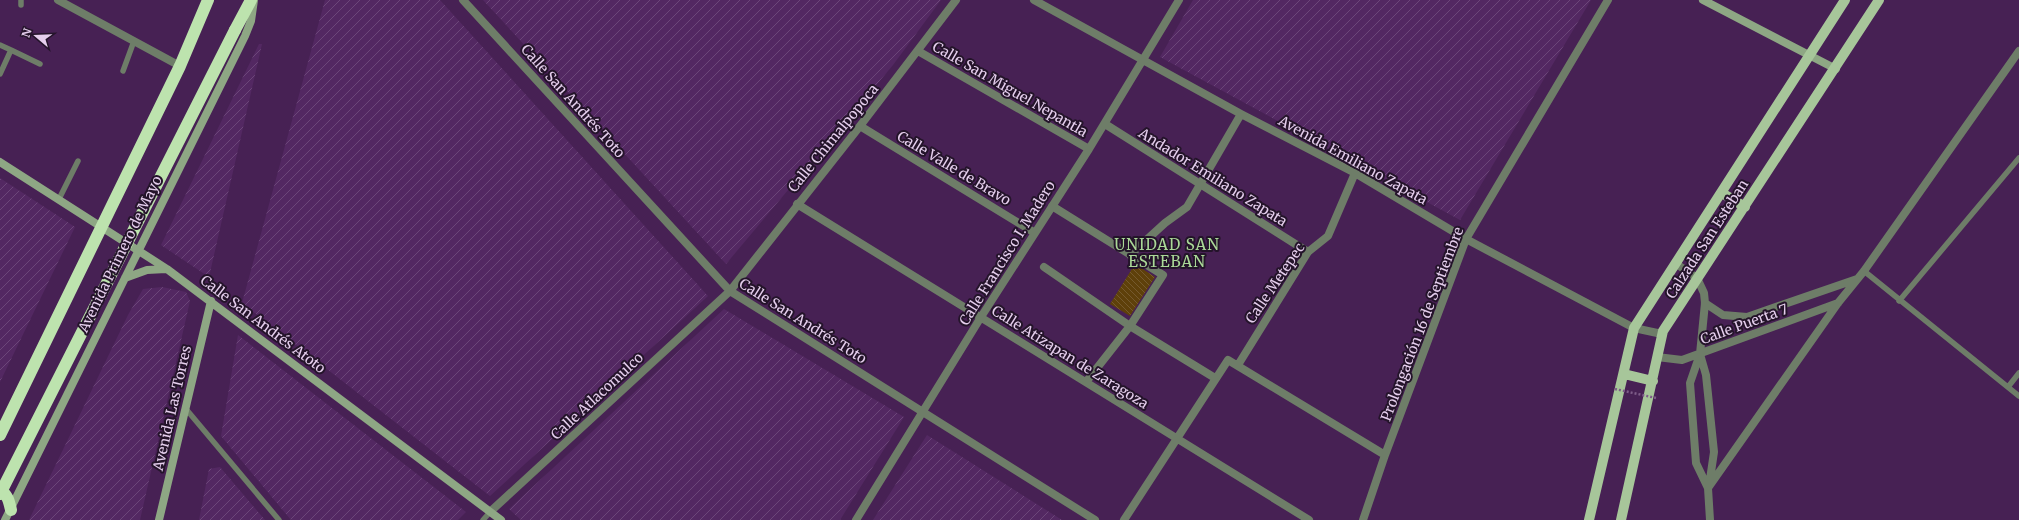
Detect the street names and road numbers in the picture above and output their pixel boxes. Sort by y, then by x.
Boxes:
street label: Calle San Miguel Nepantla [929,37,1091,141]
street label: Calle San Andrés Toto [517,40,629,162]
street label: Calle Chimalpopoca [784,80,882,196]
street label: Avenida Emiliano Zapata [1275,111,1431,209]
street label: Andador Emiliano Zapata [1135,123,1291,230]
street label: Calle Valle de Bravo [894,127,1014,209]
street label: Avenida Primero de Mayo [74,173,166,336]
street label: Calzada San Esteban [1662,176,1752,302]
street label: Calle Francisco I. Madero [955,177,1059,329]
street label: Prolongación 16 de Septiembre [1377,224,1467,424]
street label: Calle Metepec [1241,239,1309,327]
street label: Calle San Andrés Atoto [197,271,329,377]
street label: Calle San Andrés Toto [736,274,870,368]
street label: Calle Puerta 7 [1698,300,1790,348]
street label: Calle Atizapan de Zaragoza [988,301,1152,413]
street label: Avenida Las Torres [149,343,195,473]
street label: Calle Atlacomulco [547,349,647,443]

